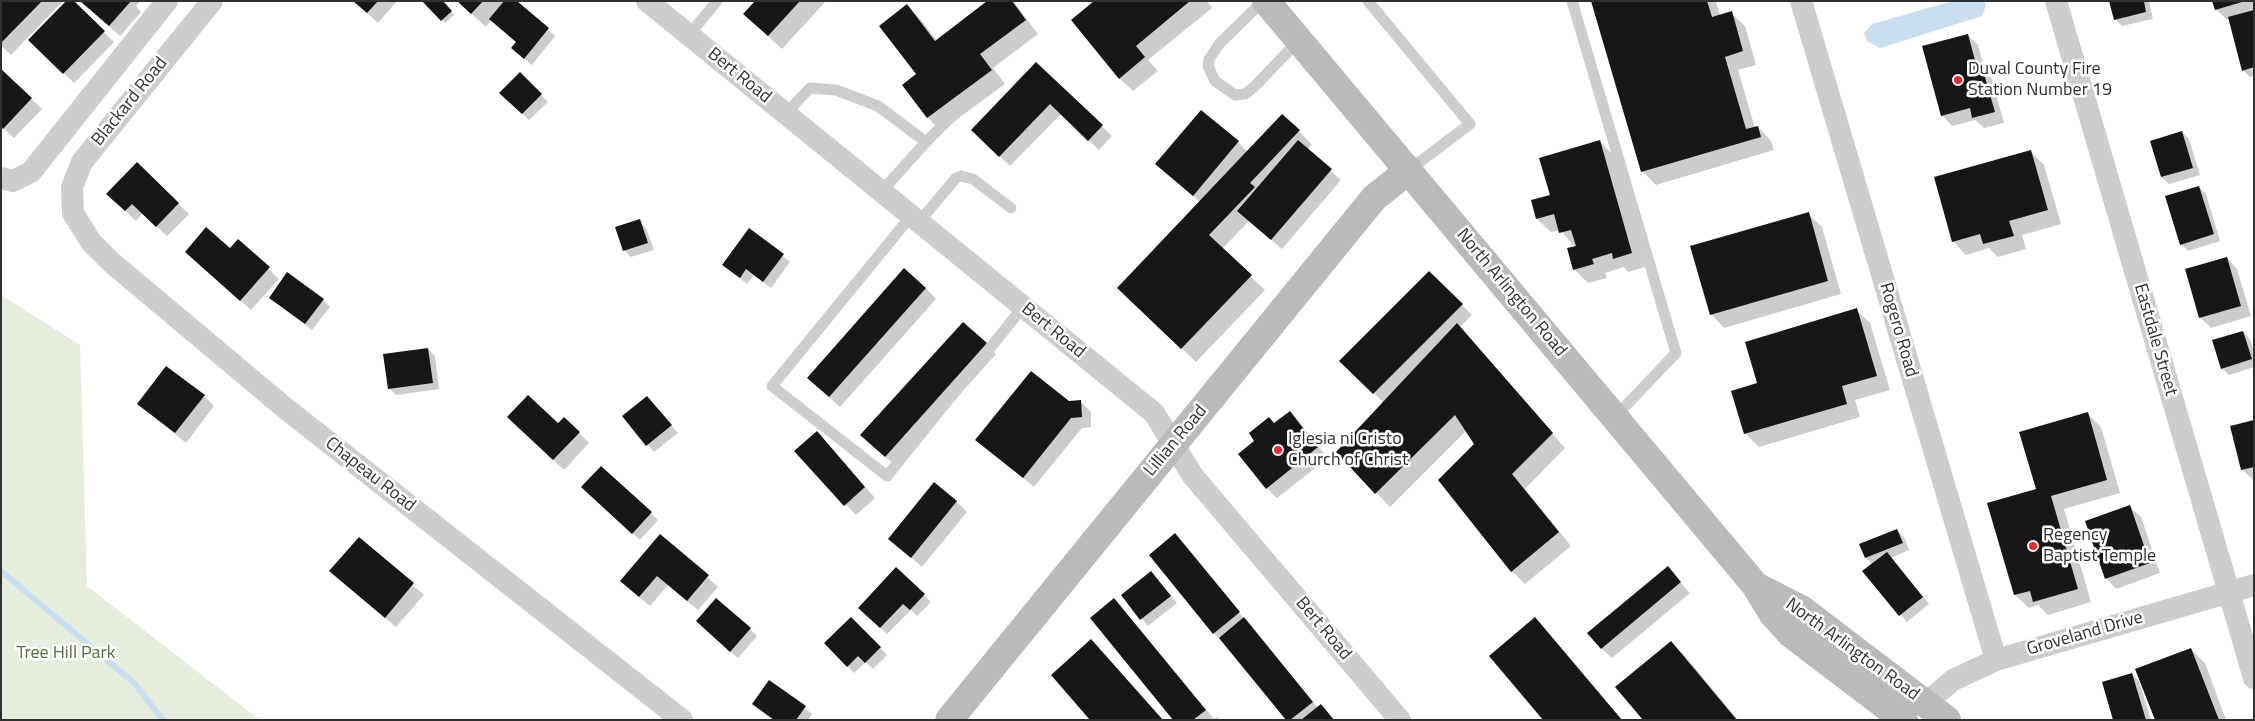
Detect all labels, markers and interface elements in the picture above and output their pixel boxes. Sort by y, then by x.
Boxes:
street label: Bert Road [703,44,775,108]
street label: Blackard Road [88,53,172,151]
place label: Duval County Fire Station Number 19 [1968,59,2112,102]
marker: Duval County Fire Station Number 19 [1952,74,1964,86]
street label: North Arlington Road [1451,225,1571,361]
street label: Rogero Road [1874,280,1922,380]
street label: Eastdale Street [2129,281,2181,399]
street label: Bert Road [1017,299,1089,363]
street label: Lillian Road [1140,401,1212,481]
place label: Iglesia ni Cristo Church of Christ [1288,429,1408,472]
street label: Chapeau Road [321,433,419,517]
marker: Iglesia ni Cristo Church of Christ [1272,444,1284,456]
place label: Regency Baptist Temple [2043,525,2156,568]
marker: Regency Baptist Temple [2027,540,2039,552]
street label: Bert Road [1290,593,1356,665]
street label: North Arlington Road [1781,594,1923,706]
street label: Groveland Drive [2024,607,2146,661]
park label: Tree Hill Park [17,643,115,665]

